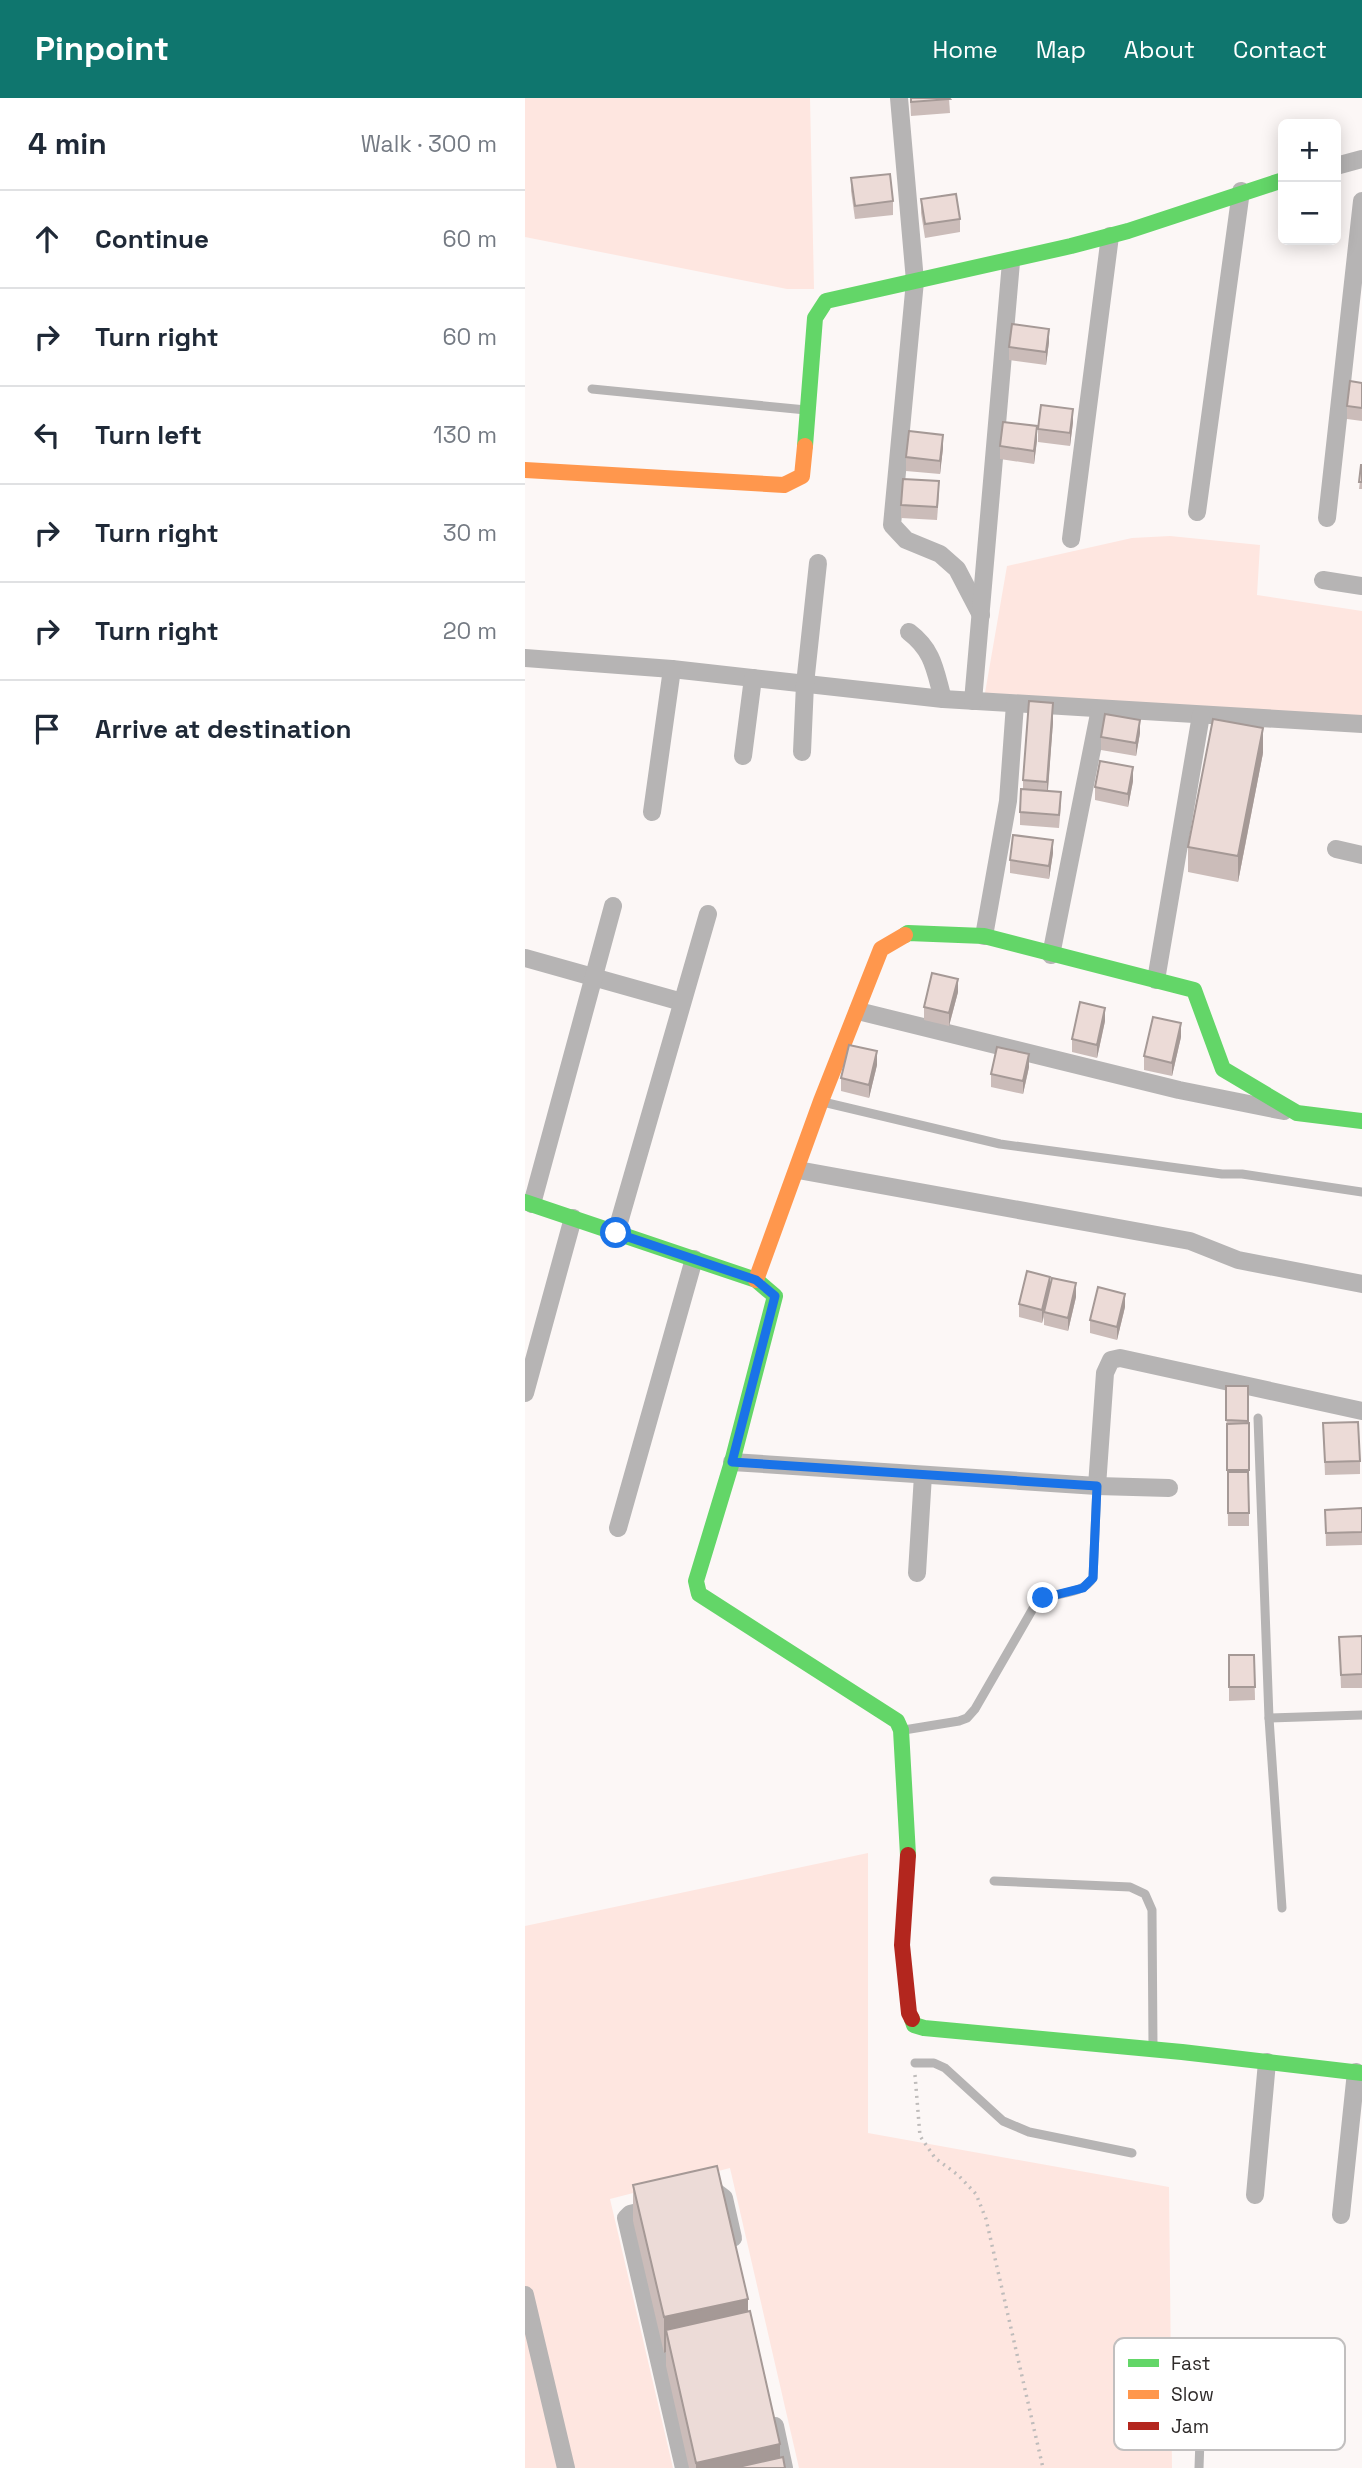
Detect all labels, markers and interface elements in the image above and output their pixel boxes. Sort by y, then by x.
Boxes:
text: Pinpoint [35,28,169,70]
text: Home [932,34,998,65]
text: Map [1036,34,1086,65]
text: About [1124,34,1195,65]
text: Contact [1233,34,1327,65]
map controls [1278,119,1341,245]
button: + [1278,119,1341,182]
text: 4 min [28,124,107,163]
text: Walk · 300 m [361,129,497,159]
button: − [1278,182,1341,245]
icon: ahead [28,220,66,258]
text: Continue [95,222,209,256]
text: 60 m [442,224,497,254]
icon: right [28,318,66,356]
text: Turn right [95,320,219,354]
text: 60 m [442,322,497,352]
icon: left [28,416,66,454]
text: Turn left [95,418,202,452]
text: 130 m [433,420,497,450]
icon: right [28,514,66,552]
text: Turn right [95,516,219,550]
text: 30 m [443,518,497,548]
icon: right [28,612,66,650]
text: Turn right [95,614,219,648]
text: 20 m [443,616,497,646]
icon: arrive [28,710,66,748]
text: Arrive at destination [95,712,352,746]
route start [600,1217,631,1248]
route end [1027,1582,1058,1613]
legend [1114,2338,1345,2450]
text: Fast [1171,2351,1211,2376]
text: Slow [1171,2382,1214,2407]
text: Jam [1171,2414,1209,2439]

